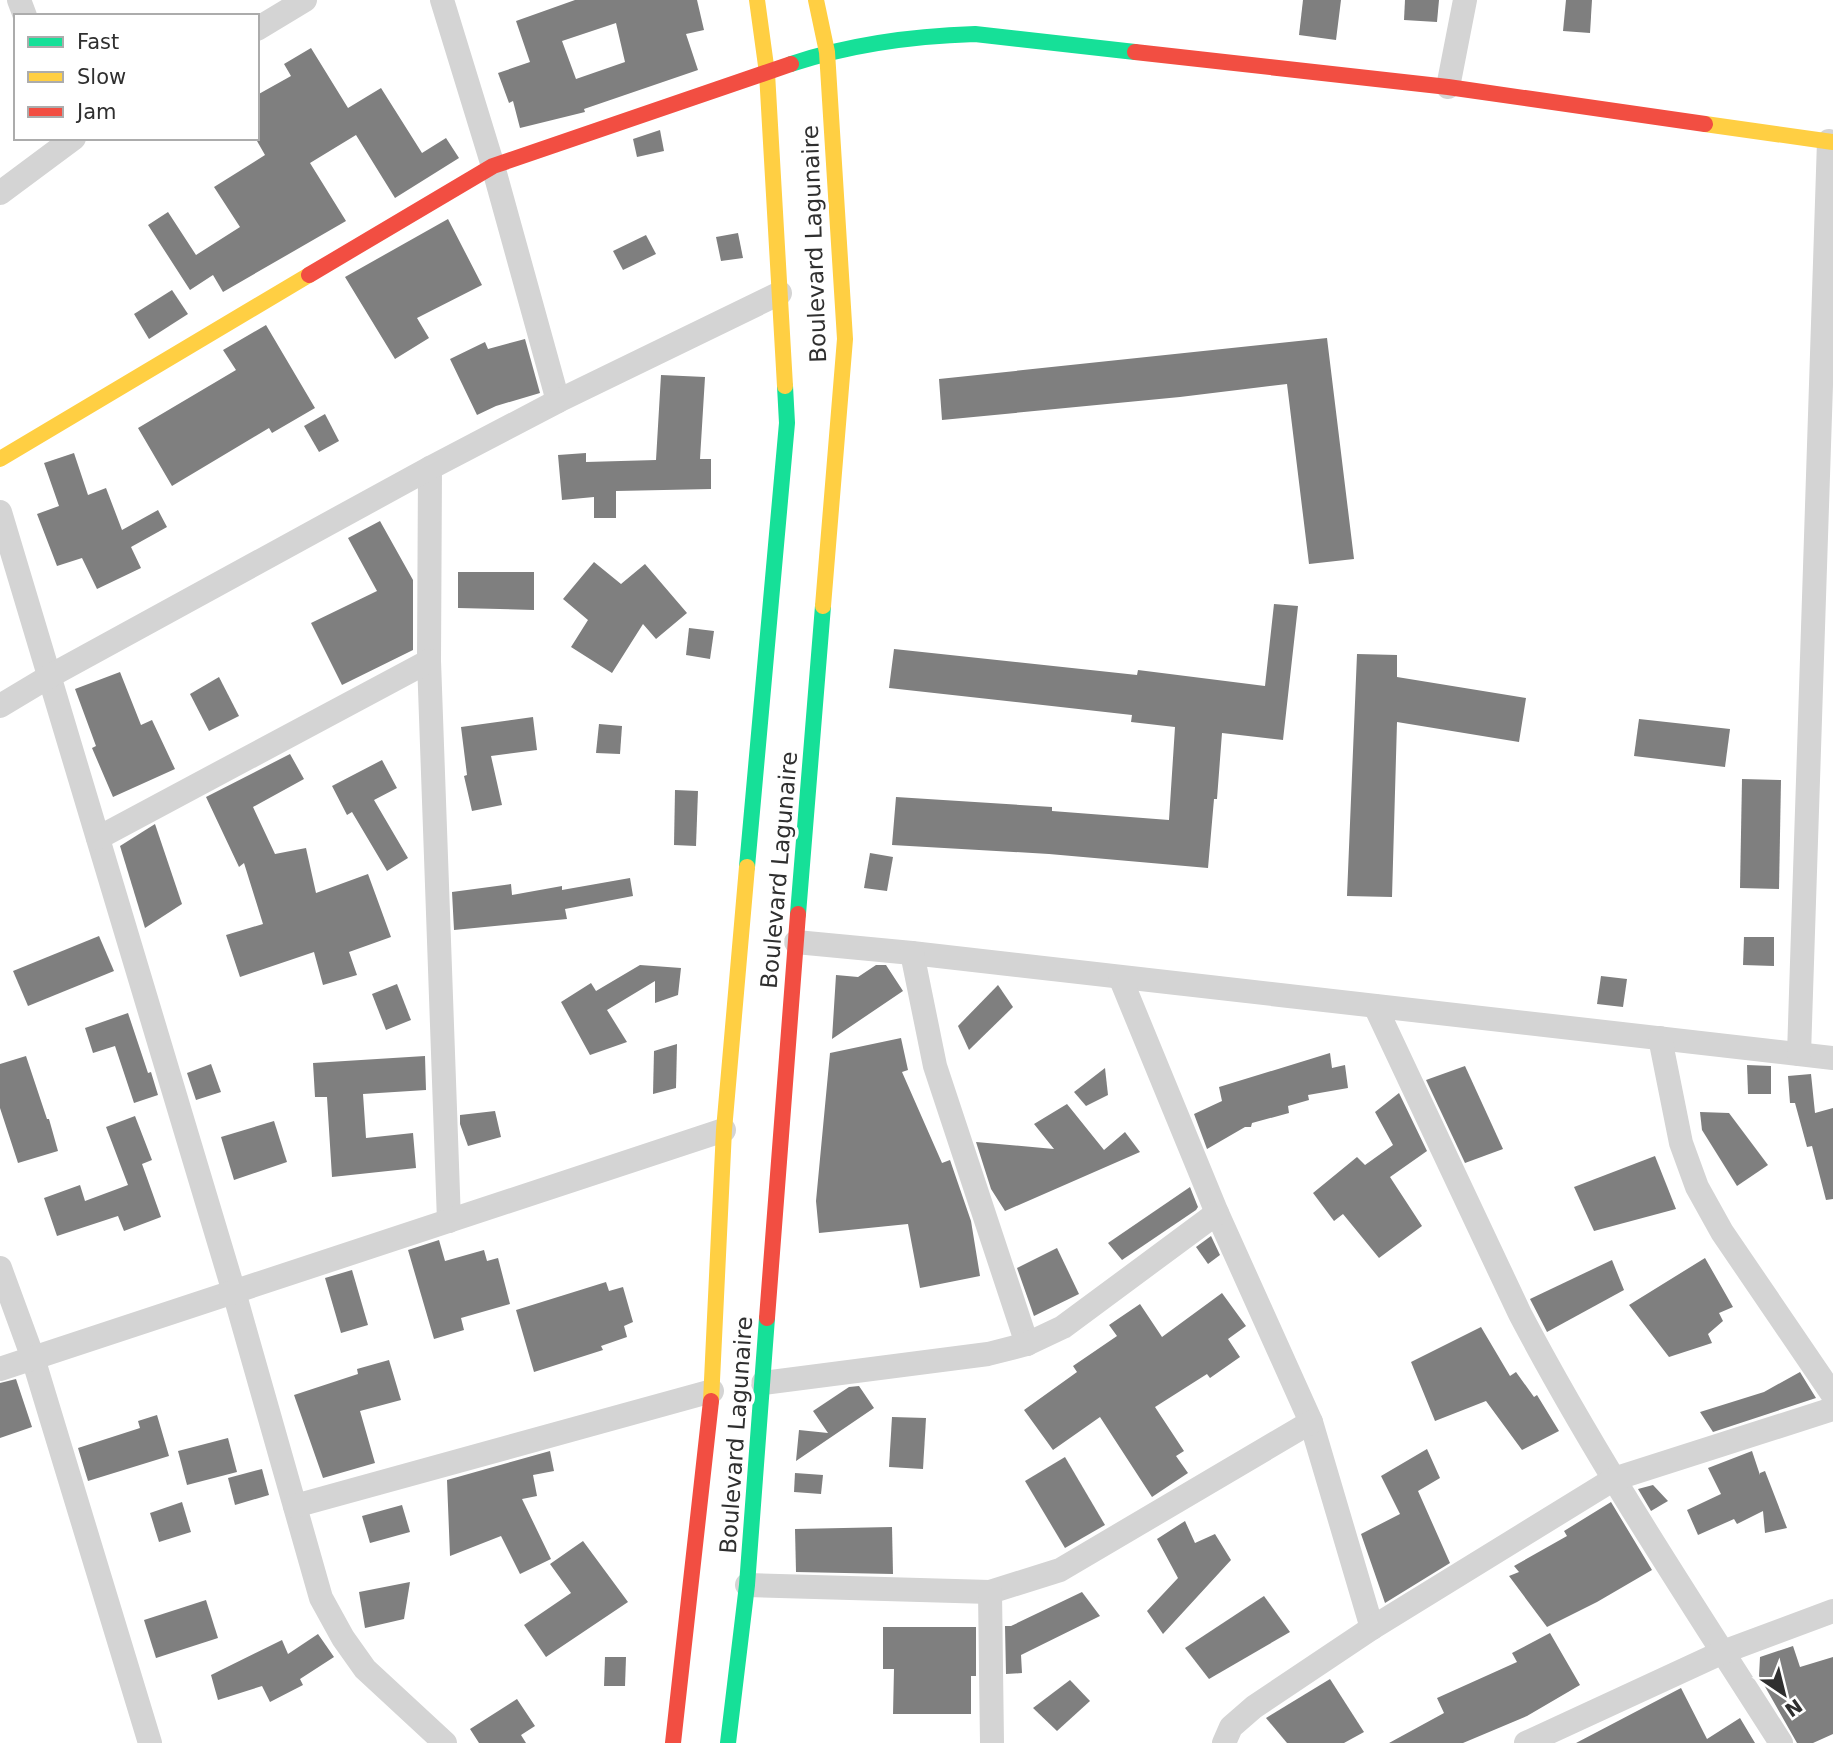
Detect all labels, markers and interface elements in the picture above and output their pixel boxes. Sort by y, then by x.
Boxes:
legend [14,14,259,140]
text: Fast [77,30,119,54]
text: Slow [77,65,126,89]
text: Jam [75,100,117,124]
street label: Boulevard Lagunaire [797,125,831,363]
street label: Boulevard Lagunaire [756,750,802,990]
street label: Boulevard Lagunaire [715,1315,757,1555]
north arrow [1749,1659,1819,1729]
text: N [1781,1694,1807,1721]

